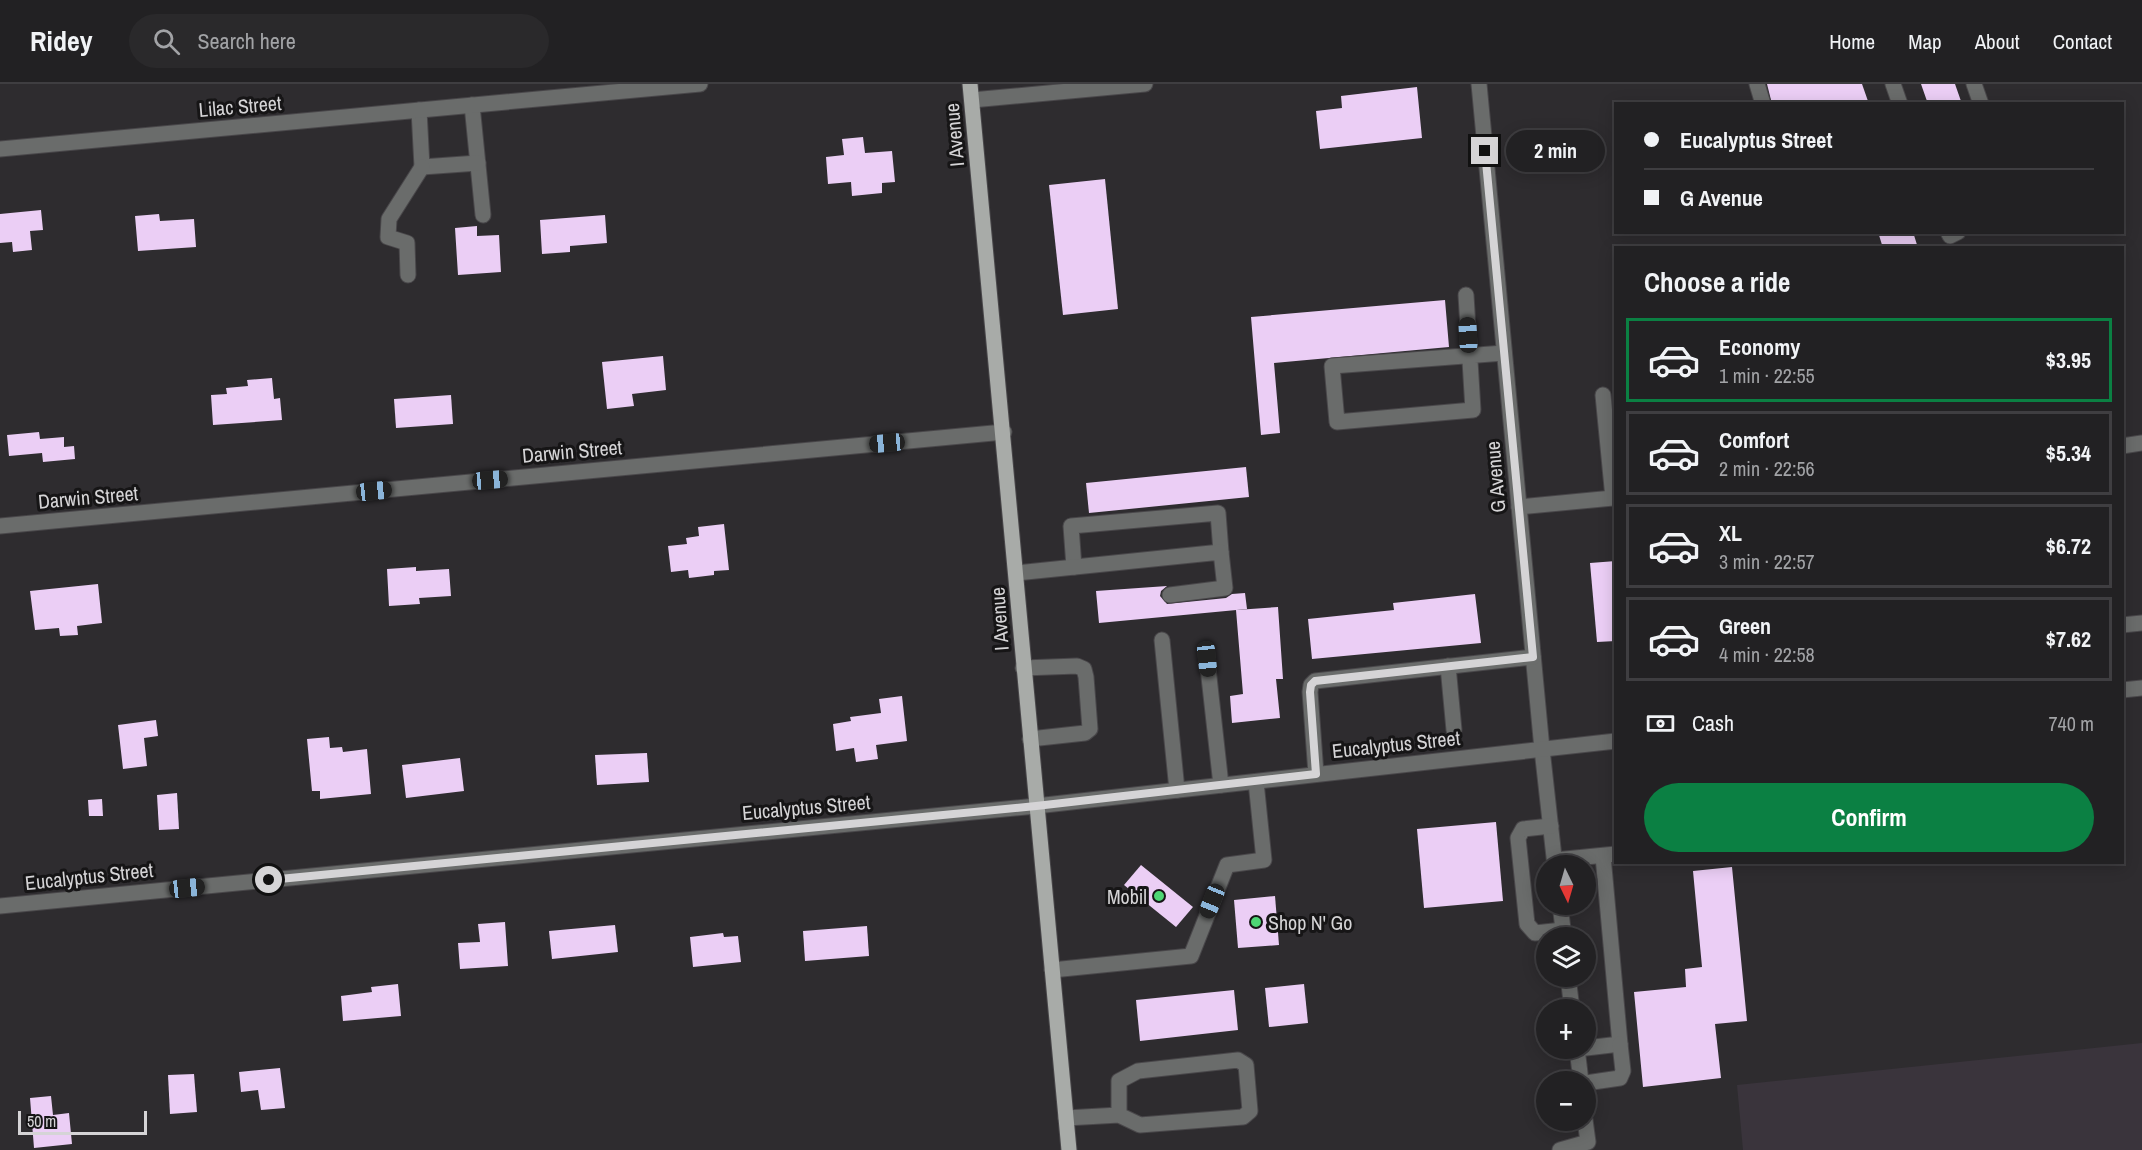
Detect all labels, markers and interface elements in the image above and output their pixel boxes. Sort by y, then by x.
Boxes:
search box [129,14,549,68]
text: Ridey [30,22,93,60]
icon: search [150,25,183,58]
text: Search here [198,26,296,56]
text: Home [1829,27,1875,56]
text: Map [1908,27,1942,56]
text: About [1975,27,2020,56]
text: Contact [2053,27,2112,56]
street label: Lilac Street [197,89,283,123]
street label: I Avenue [938,102,970,168]
text: Eucalyptus Street [1680,125,1832,155]
callout: 2 min [1506,130,1605,172]
route end [1471,137,1498,164]
text: 2 min [1534,137,1577,164]
text: G Avenue [1680,183,1763,213]
text: Choose a ride [1644,264,1790,300]
car [1458,317,1478,353]
text: Economy [1719,332,1800,362]
icon: car [1647,333,1701,387]
text: $3.95 [2046,345,2091,375]
text: 1 min · 22:55 [1719,362,1815,389]
text: Comfort [1719,425,1789,455]
icon: car [1647,426,1701,480]
car [868,432,906,454]
street label: Darwin Street [521,433,624,469]
text: $5.34 [2046,438,2091,468]
street label: G Avenue [1478,440,1512,514]
text: 2 min · 22:56 [1719,455,1815,482]
car [471,469,509,491]
street label: Darwin Street [37,479,140,515]
car [355,480,393,502]
text: XL [1719,518,1742,548]
icon: car [1647,519,1701,573]
text: $6.72 [2046,531,2091,561]
text: 3 min · 22:57 [1719,548,1815,575]
street label: I Avenue [983,586,1015,652]
text: Green [1719,611,1771,641]
icon: car [1647,612,1701,666]
text: $7.62 [2046,624,2091,654]
car [1196,640,1218,678]
text: 4 min · 22:58 [1719,641,1815,668]
icon: cash [1644,707,1677,740]
text: Cash [1692,708,1734,738]
text: 740 m [2048,710,2094,737]
street label: Eucalyptus Street [1331,724,1462,764]
button: Confirm [1644,783,2094,852]
street label: Eucalyptus Street [741,788,872,826]
north arrow [1536,855,1596,915]
map controls [1536,855,1596,1131]
street label: Eucalyptus Street [24,856,155,896]
route start [255,866,282,893]
car [168,877,206,899]
car [1197,881,1227,921]
place label: Mobil [1107,883,1147,910]
marker: Mobil [1152,889,1166,903]
place label: Shop N' Go [1268,909,1352,936]
marker: Shop N' Go [1249,915,1263,929]
button: layers [1536,927,1596,987]
button: + [1536,999,1596,1059]
button: − [1536,1071,1596,1131]
scale bar [18,1108,147,1136]
text: 50 m [27,1110,56,1132]

